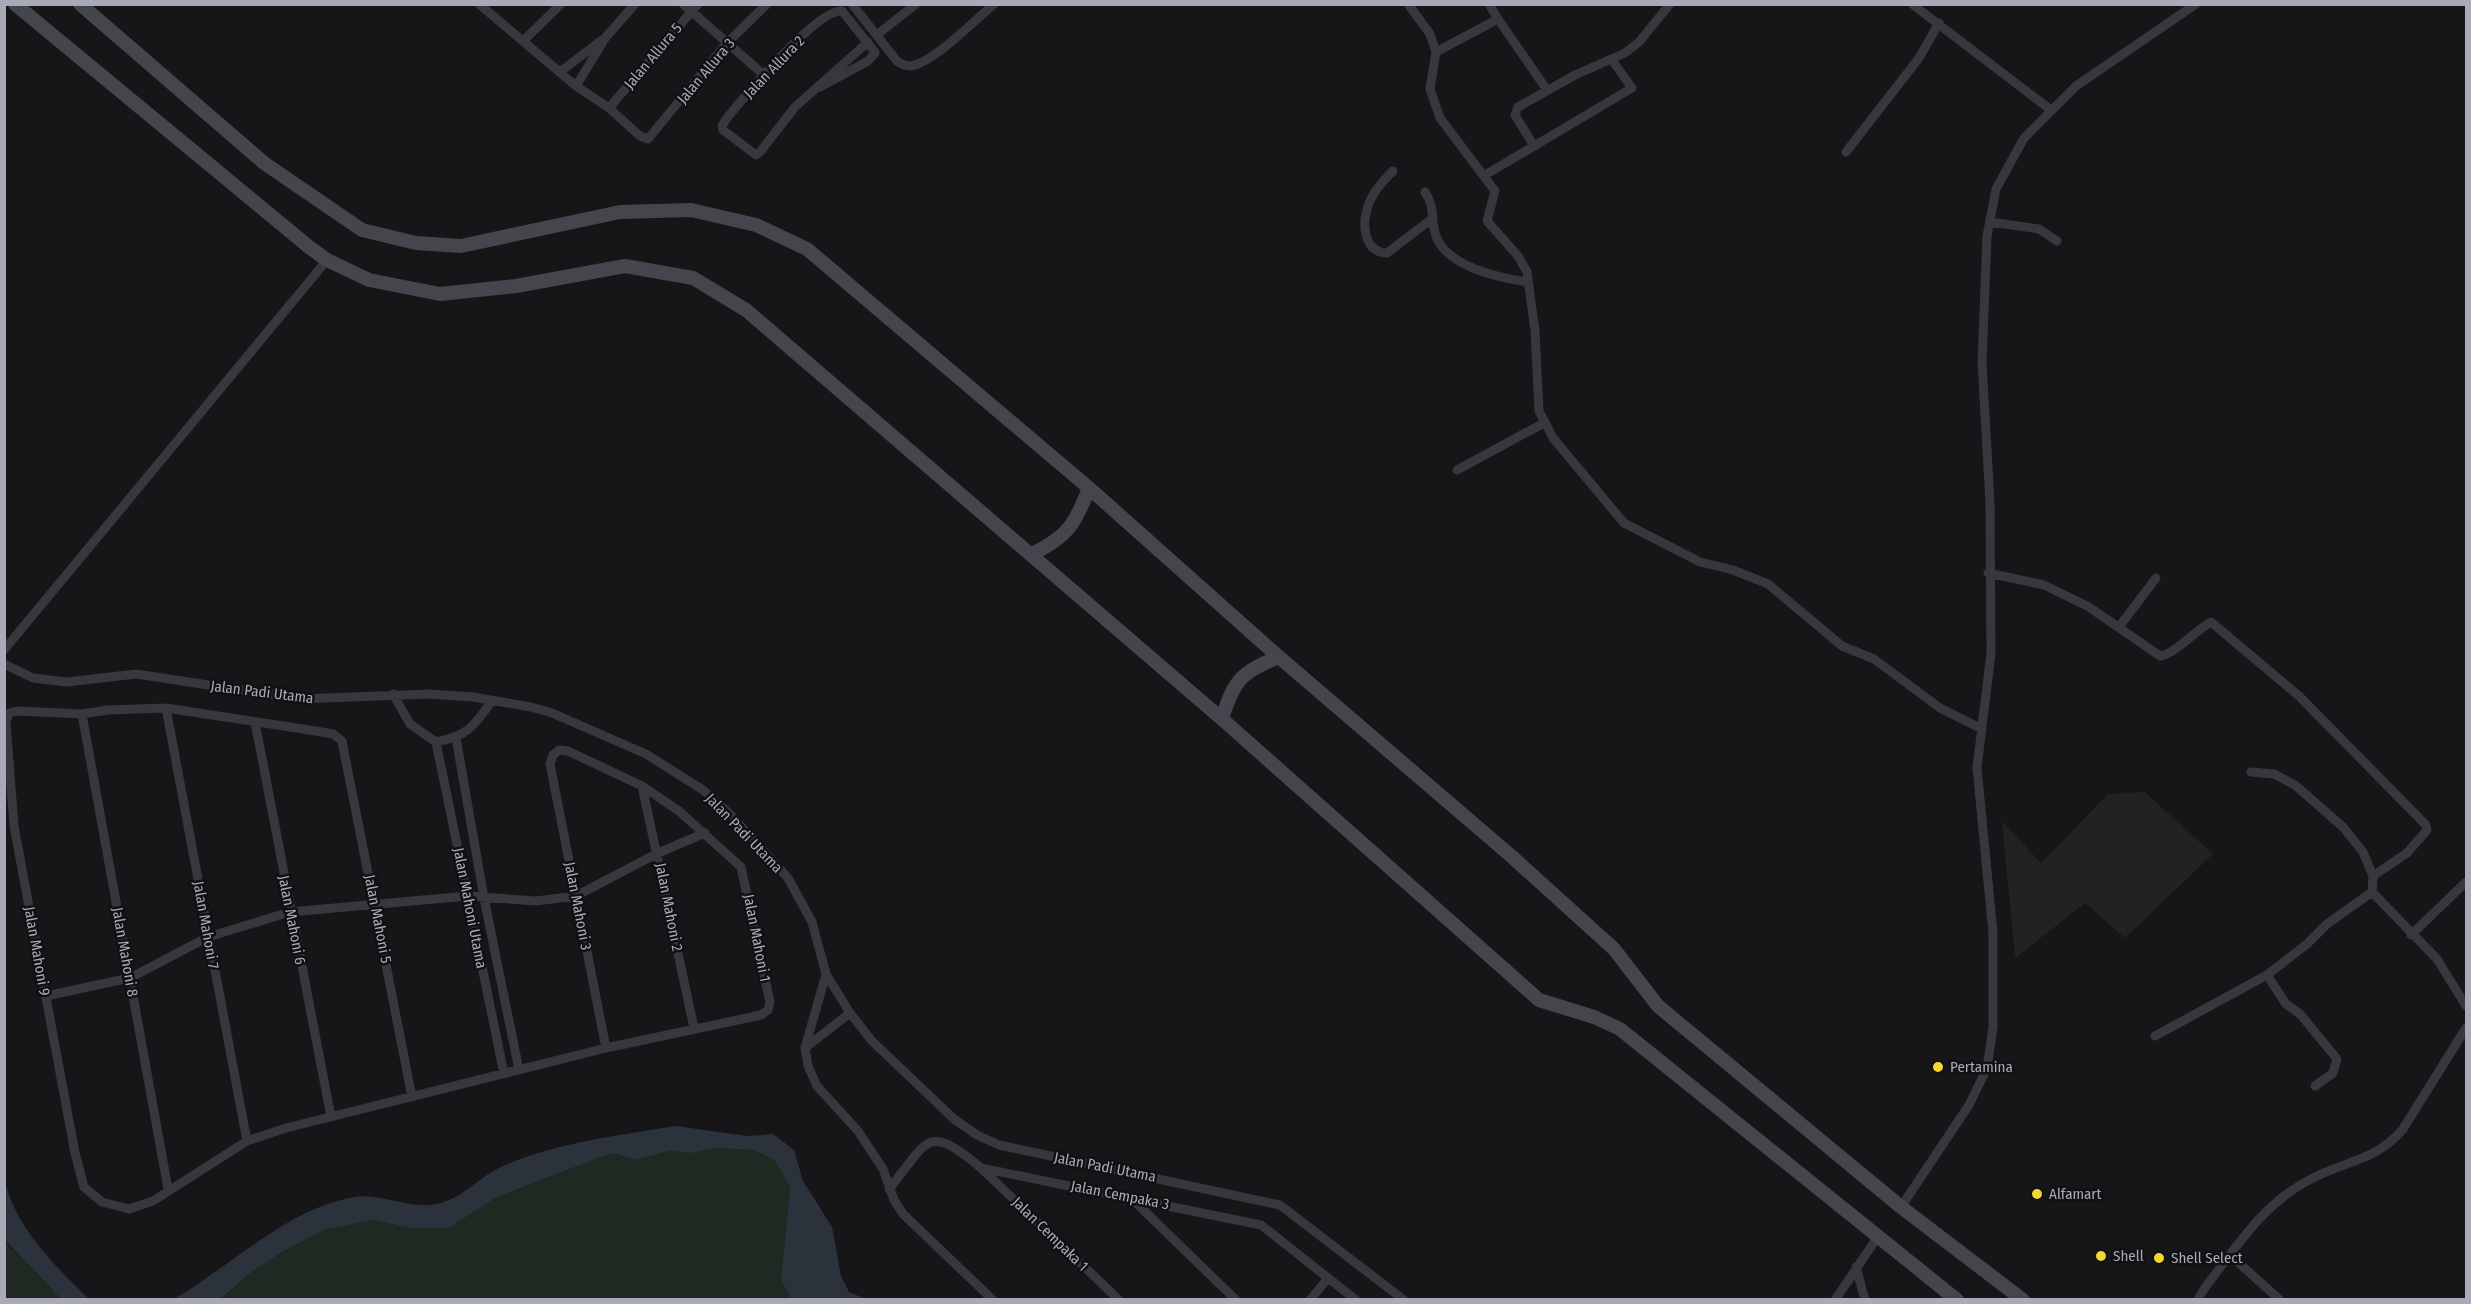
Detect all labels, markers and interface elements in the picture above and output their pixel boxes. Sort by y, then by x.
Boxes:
street label: Jalan Allura 5 [620,19,686,92]
street label: Jalan Allura 2 [740,32,808,102]
street label: Jalan Allura 3 [673,34,739,107]
street label: Jalan Padi Utama [210,677,314,707]
street label: Jalan Padi Utama [702,789,786,877]
street label: Jalan Mahoni Utama [449,846,491,970]
street label: Jalan Mahoni 3 [561,860,595,952]
street label: Jalan Mahoni 2 [652,861,686,953]
street label: Jalan Mahoni 5 [361,873,395,965]
street label: Jalan Mahoni 6 [275,874,309,966]
street label: Jalan Mahoni 7 [189,880,223,970]
street label: Jalan Mahoni 1 [740,893,774,983]
street label: Jalan Mahoni 9 [20,905,54,997]
street label: Jalan Mahoni 8 [108,906,142,998]
place label: Pertamina [1950,1058,2013,1076]
marker: Pertamina [1931,1060,1945,1074]
street label: Jalan Padi Utama [1052,1148,1158,1186]
street label: Jalan Cempaka 3 [1069,1177,1171,1213]
place label: Alfamart [2049,1185,2102,1203]
marker: Alfamart [2030,1187,2044,1201]
street label: Jalan Cempaka 1 [1008,1193,1092,1275]
place label: Shell [2113,1247,2144,1265]
marker: Shell [2094,1249,2108,1263]
place label: Shell Select [2171,1249,2243,1267]
marker: Shell Select [2152,1251,2166,1265]

